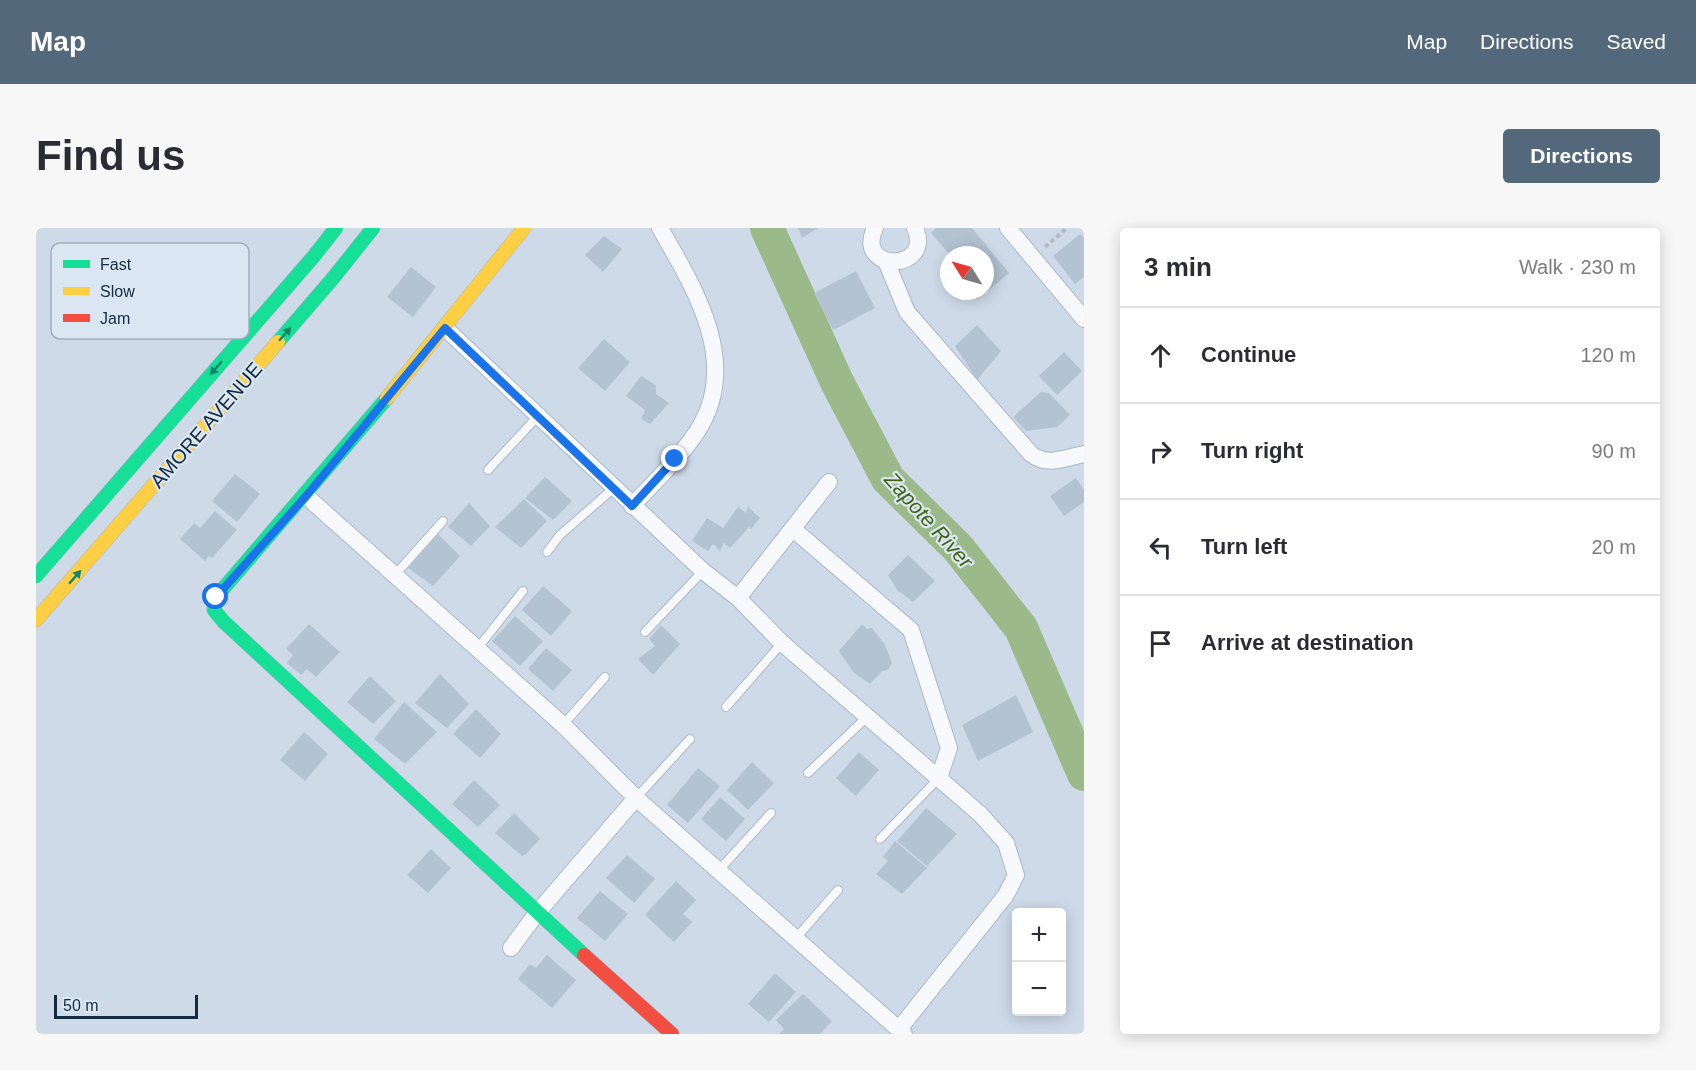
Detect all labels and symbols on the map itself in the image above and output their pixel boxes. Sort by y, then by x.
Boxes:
legend [51,243,249,339]
north arrow [940,246,994,300]
text: Fast [100,256,132,273]
text: Slow [100,283,135,300]
text: Jam [100,310,130,327]
one-way arrow [278,327,291,342]
street label: AMORE AVENUE [146,358,266,492]
one-way arrow [210,361,223,376]
route end [661,445,687,471]
water label: Zapote River [880,467,978,573]
one-way arrow [68,570,81,585]
route start [202,583,228,609]
scale bar [54,992,198,1020]

